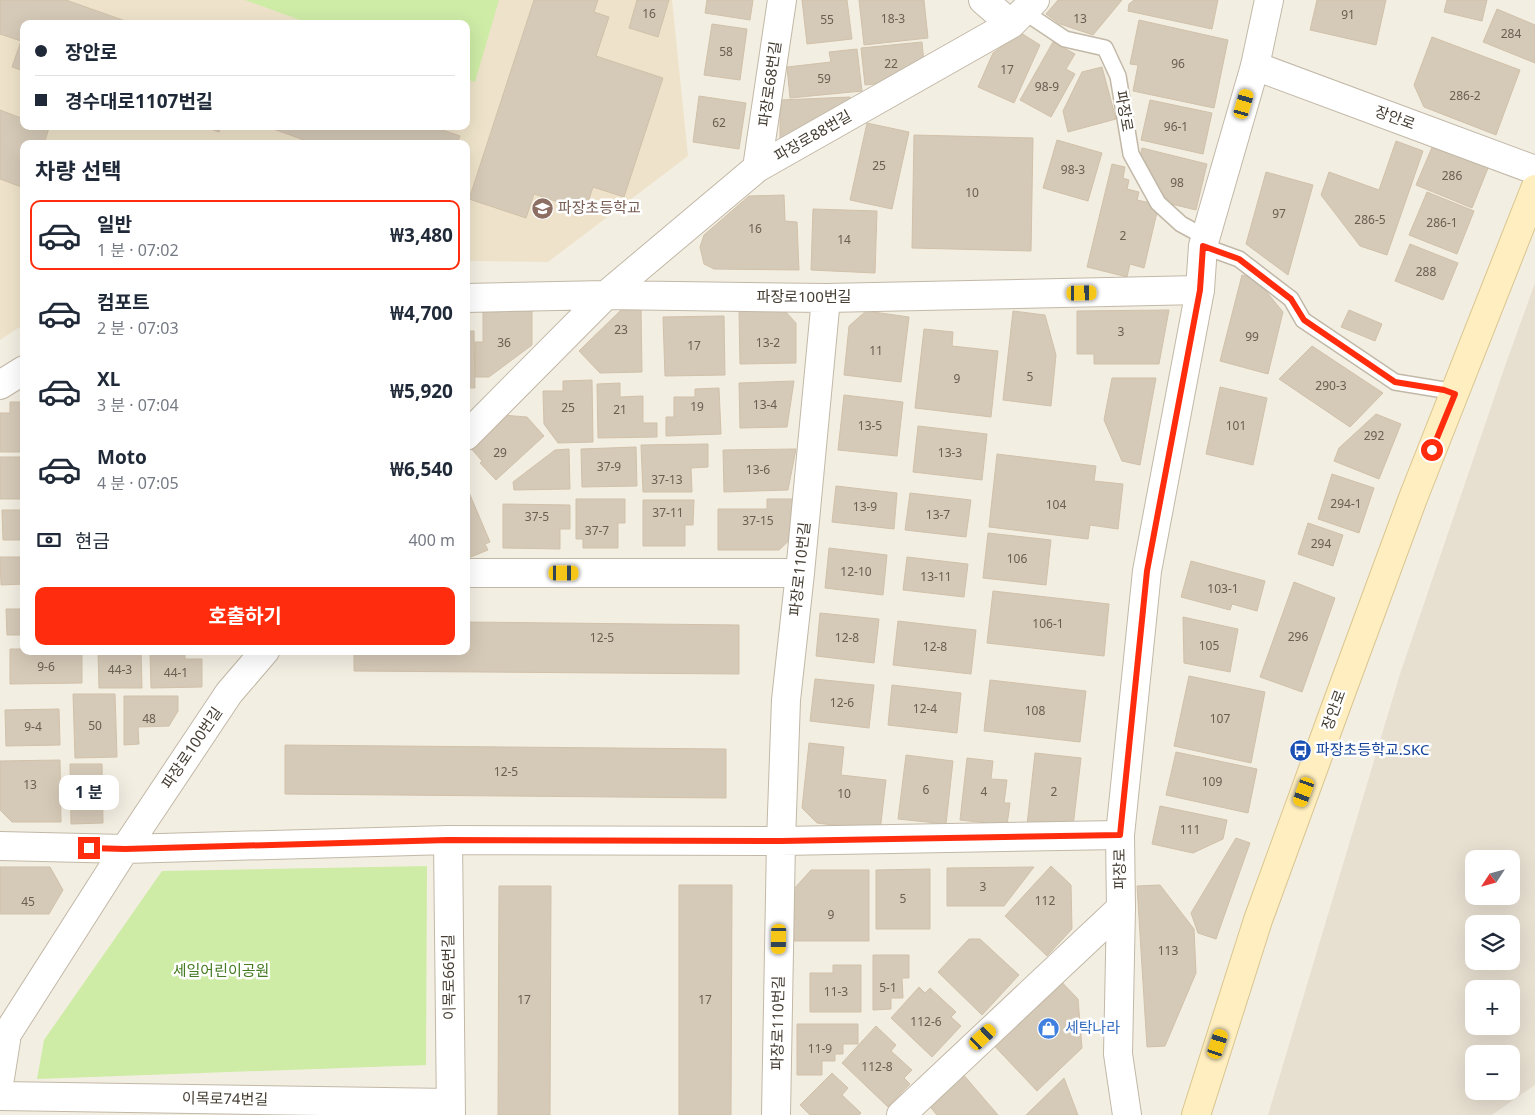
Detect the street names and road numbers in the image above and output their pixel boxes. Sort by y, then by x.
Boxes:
street label: 파장로68번길 [753,40,785,128]
street label: 파장로 [1112,89,1138,133]
street label: 장안로 [1372,101,1418,134]
street label: 파장로88번길 [770,105,855,165]
street label: 파장로100번길 [757,286,851,306]
street label: 파장로110번길 [784,521,814,617]
street label: 장안로 [1317,687,1350,733]
street label: 파장로100번길 [156,703,226,792]
street label: 파장로 [1109,848,1129,890]
street label: 이목로66번길 [437,934,459,1020]
street label: 파장로110번길 [766,975,788,1071]
street label: 이목로74번길 [182,1087,268,1109]

